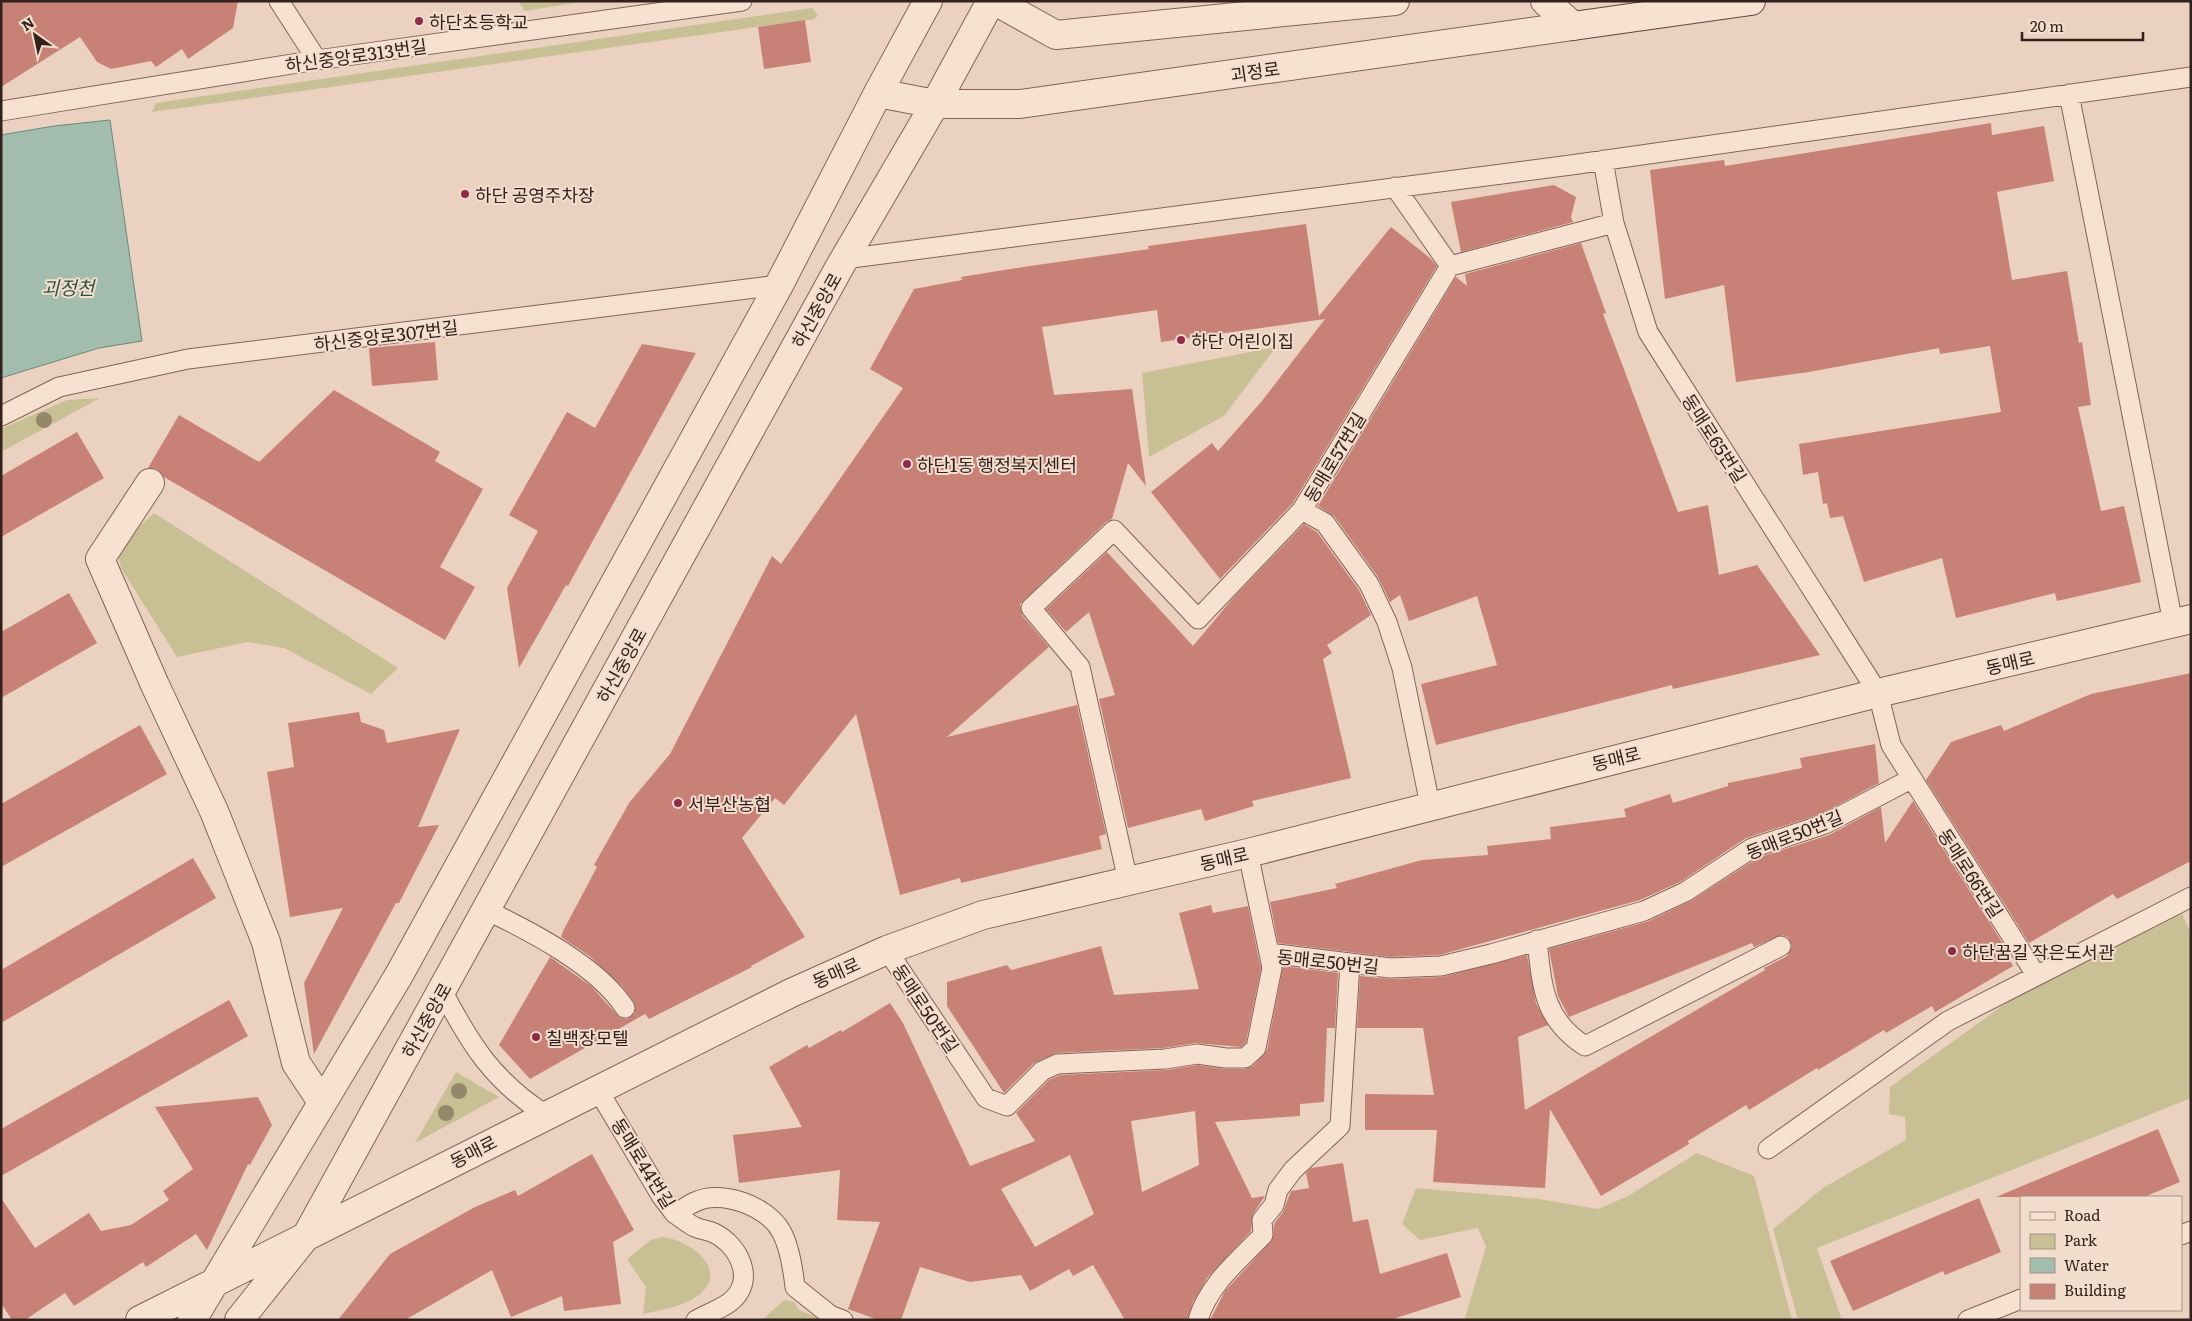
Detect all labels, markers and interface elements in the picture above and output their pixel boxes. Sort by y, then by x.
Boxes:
place label: 하단초등학교 [429,8,528,35]
north arrow [10,10,60,60]
scale bar [2022,10,2143,42]
text: N [17,12,38,35]
text: 20 m [2030,14,2064,37]
marker: 하단초등학교 [413,15,425,27]
street label: 하신중앙로313번길 [283,32,429,78]
street label: 괴정로 [1229,54,1281,88]
place label: 하단 공영주차장 [475,181,595,208]
marker: 하단 공영주차장 [459,188,471,200]
street label: 하신중앙로 [784,267,848,353]
water label: 괴정천 [42,273,96,301]
street label: 하신중앙로307번길 [312,313,460,357]
place label: 하단 어린이집 [1191,327,1294,354]
marker: 하단 어린이집 [1175,334,1187,346]
street label: 동매로65번길 [1676,388,1754,488]
street label: 동매로57번길 [1296,407,1372,507]
place label: 하단1동 행정복지센터 [917,451,1077,478]
marker: 하단1동 행정복지센터 [901,458,913,470]
street label: 하신중앙로 [589,622,653,708]
street label: 동매로 [1983,643,2037,681]
street label: 동매로 [1589,739,1643,777]
place label: 서부산농협 [688,790,771,817]
marker: 서부산농협 [672,797,684,809]
street label: 동매로50번길 [1741,802,1847,866]
street label: 동매로66번길 [1932,823,2010,923]
street label: 동매로 [1197,839,1251,877]
place label: 하단꿈길 작은도서관 [1962,938,2115,965]
street label: 동매로50번길 [1276,942,1380,980]
marker: 하단꿈길 작은도서관 [1946,945,1958,957]
street label: 동매로 [808,950,864,994]
street label: 동매로50번길 [886,958,966,1058]
street label: 하신중앙로 [394,977,458,1063]
place label: 칠백장모텔 [546,1024,629,1051]
marker: 칠백장모텔 [530,1031,542,1043]
street label: 동매로44번길 [605,1112,683,1214]
street label: 동매로 [445,1128,501,1174]
legend [2020,1196,2182,1311]
text: Road [2064,1203,2100,1226]
text: Park [2064,1228,2098,1251]
text: Water [2064,1253,2109,1276]
text: Building [2064,1278,2126,1301]

